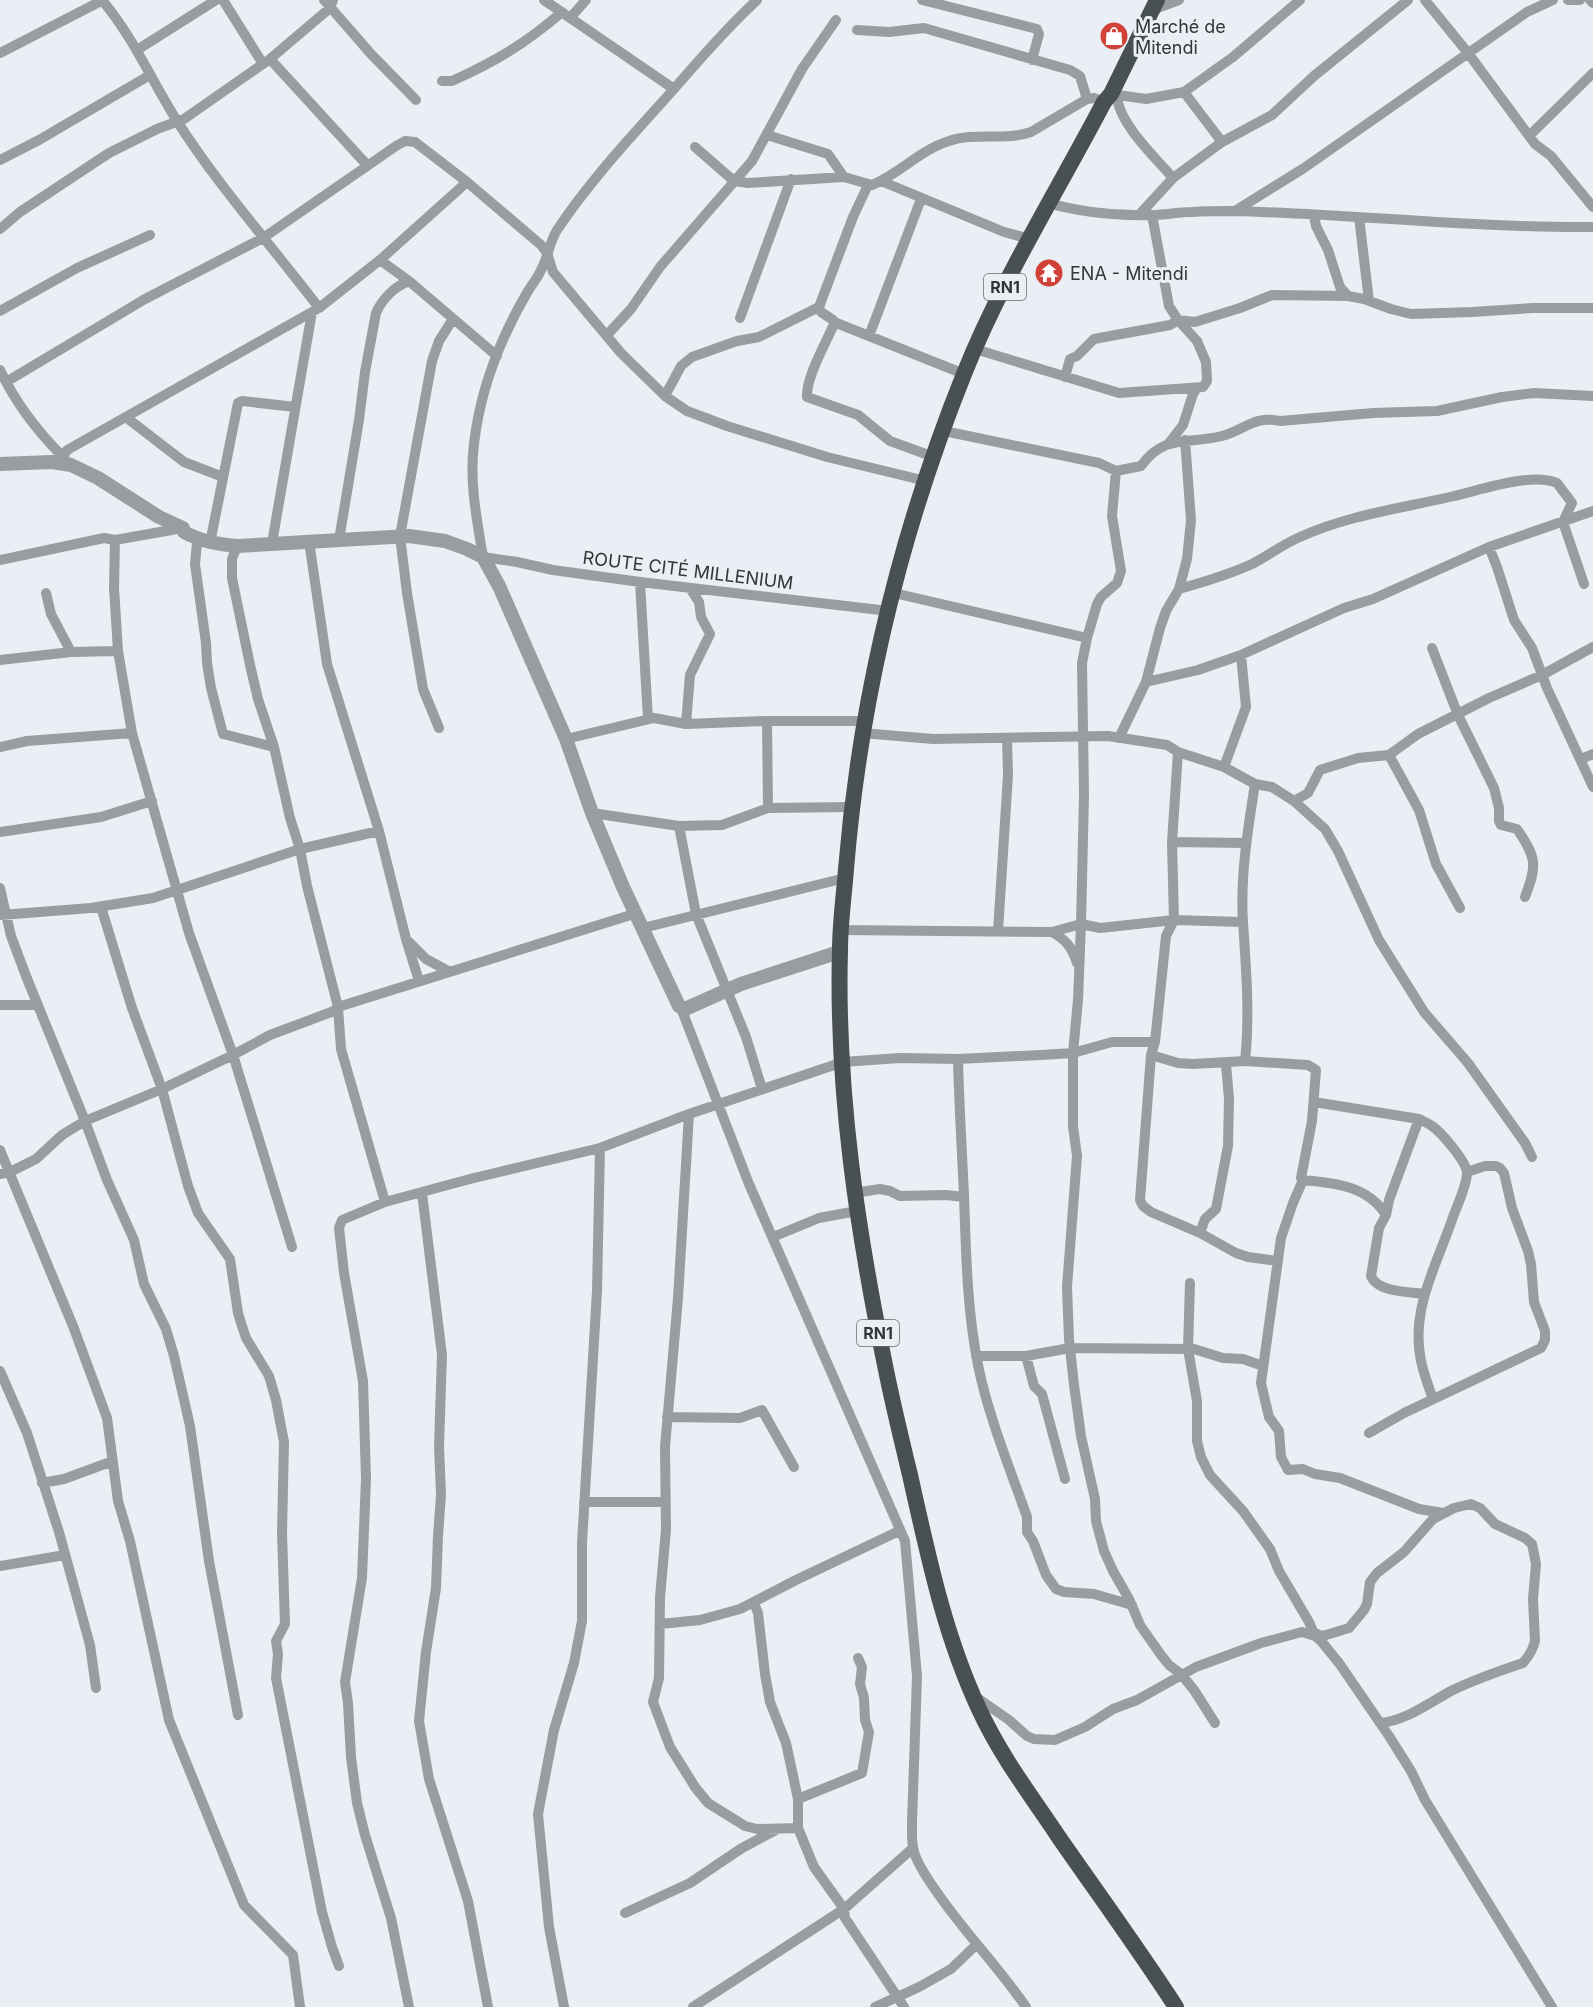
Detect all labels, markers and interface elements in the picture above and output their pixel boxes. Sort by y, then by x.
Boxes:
place label: Marché de Mitendi [1135,16,1226,58]
shop icon: Marché de Mitendi [1098,20,1130,52]
temple icon: ENA - Mitendi [1033,257,1065,289]
place label: ENA - Mitendi [1070,263,1188,284]
road number: RN1 [984,274,1026,300]
street label: ROUTE CITÉ MILLENIUM [581,546,795,593]
road number: RN1 [857,1320,899,1346]

